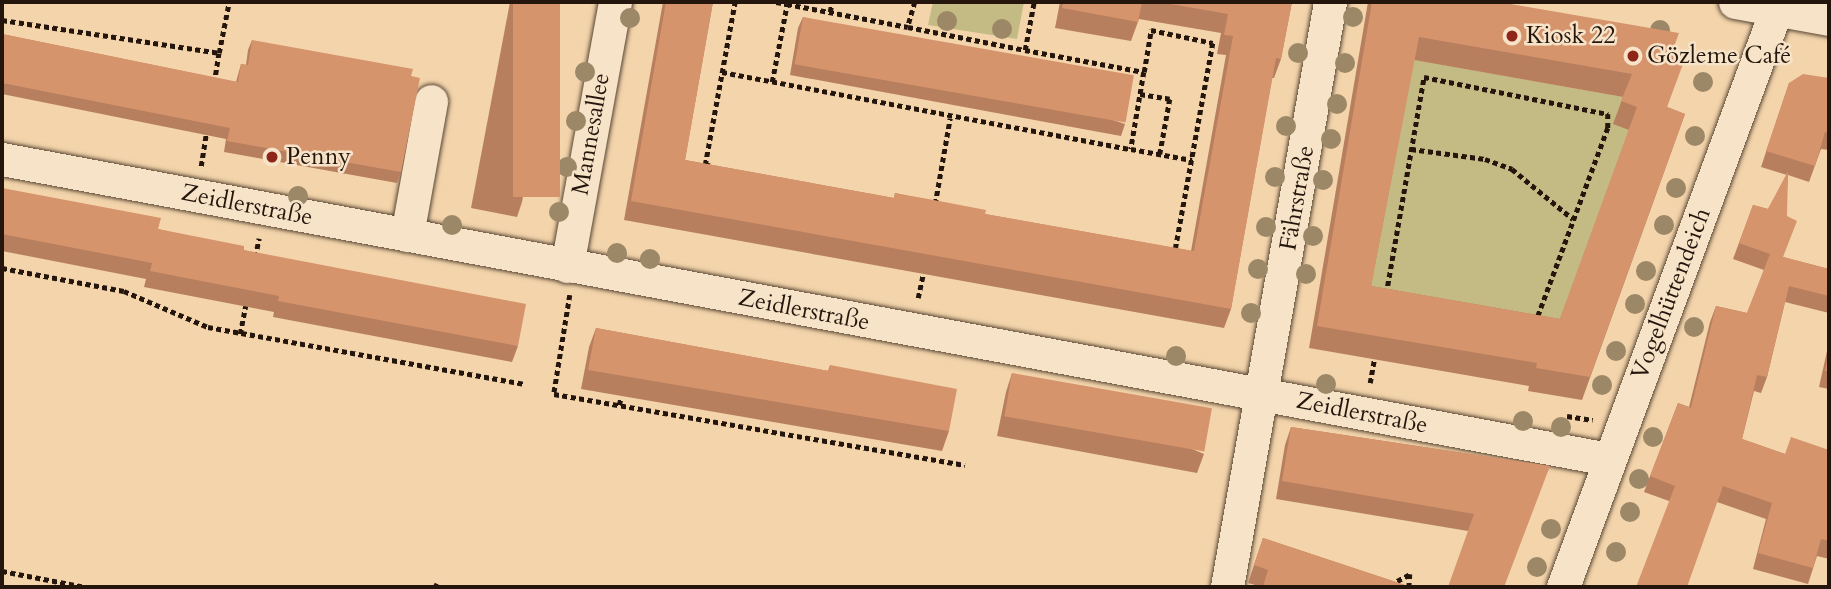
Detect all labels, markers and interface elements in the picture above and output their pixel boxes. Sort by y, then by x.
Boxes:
place label: Kiosk 22 [1526,22,1615,50]
marker: Kiosk 22 [1504,28,1520,44]
place label: Gözleme Café [1647,42,1791,70]
marker: Gözleme Café [1625,48,1641,64]
street label: Mannesallee [566,71,616,197]
place label: Penny [286,143,351,171]
street label: Fährstraße [1274,143,1320,253]
marker: Penny [264,149,280,165]
street label: Zeidlerstraße [179,178,315,232]
street label: Vogelhüttendeich [1625,204,1717,384]
street label: Zeidlerstraße [736,283,872,337]
street label: Zeidlerstraße [1294,386,1430,440]

